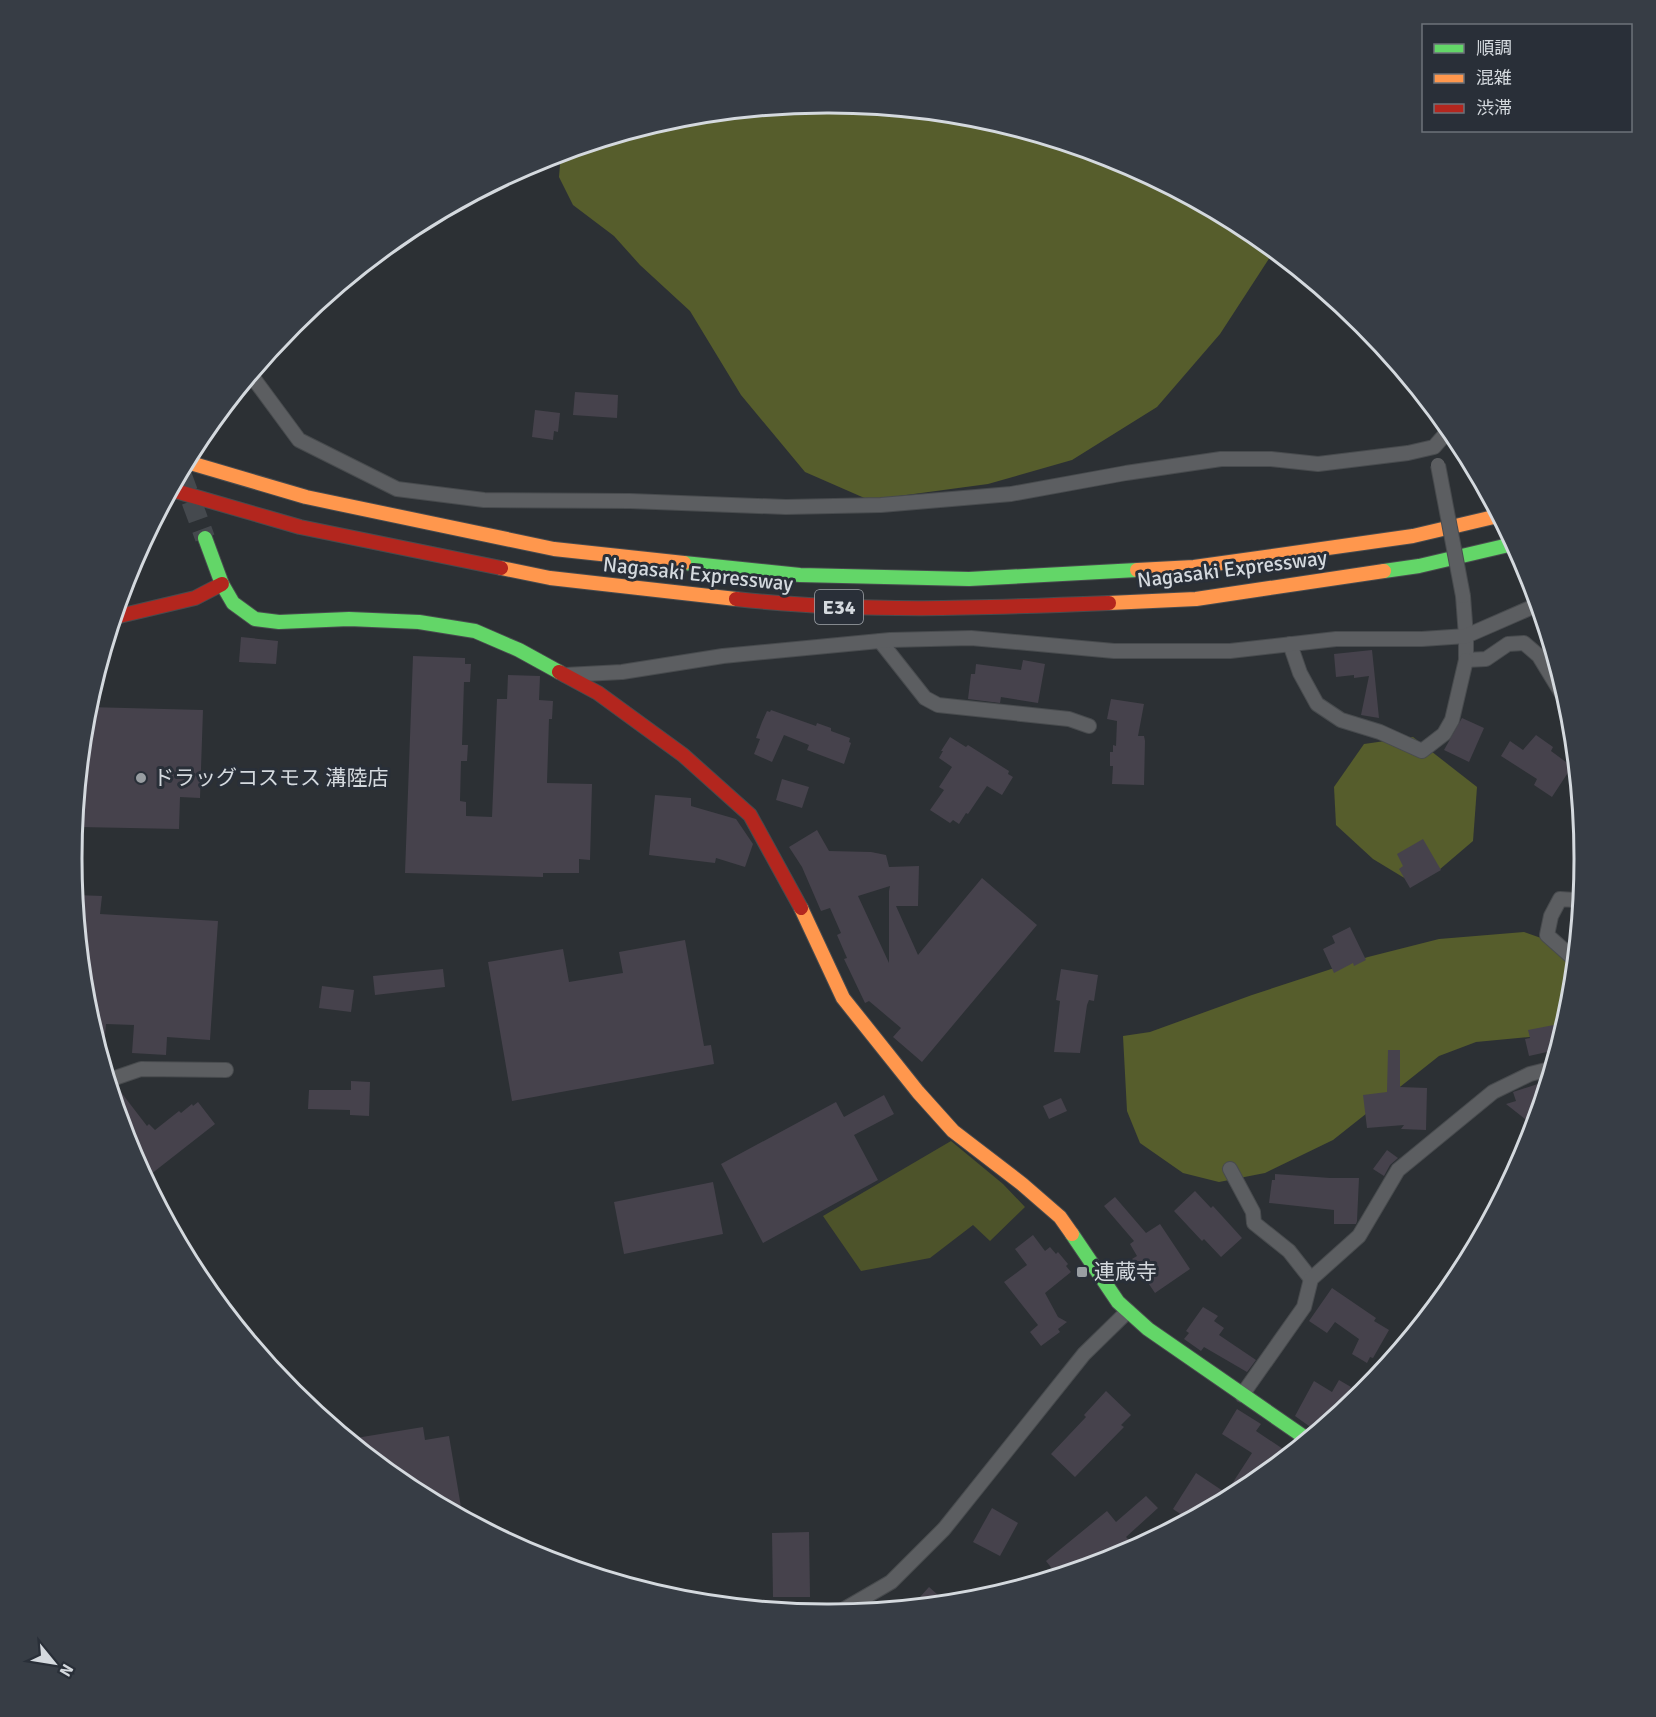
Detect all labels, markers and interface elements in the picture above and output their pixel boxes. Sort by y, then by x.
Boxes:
legend [1422,24,1632,132]
text: 順調 [1476,37,1512,59]
text: 混雑 [1476,67,1512,89]
text: 渋滞 [1476,97,1512,119]
street label: Nagasaki Expressway [1136,544,1329,594]
street label: Nagasaki Expressway [602,551,795,597]
road number: E34 [815,590,863,624]
place label: ドラッグコスモス 溝陸店 [153,765,389,791]
marker: ドラッグコスモス 溝陸店 [134,771,148,785]
place label: 連蔵寺 [1094,1259,1157,1285]
marker: 連蔵寺 [1075,1265,1089,1279]
north arrow [24,1633,84,1693]
text: N [55,1660,78,1680]

